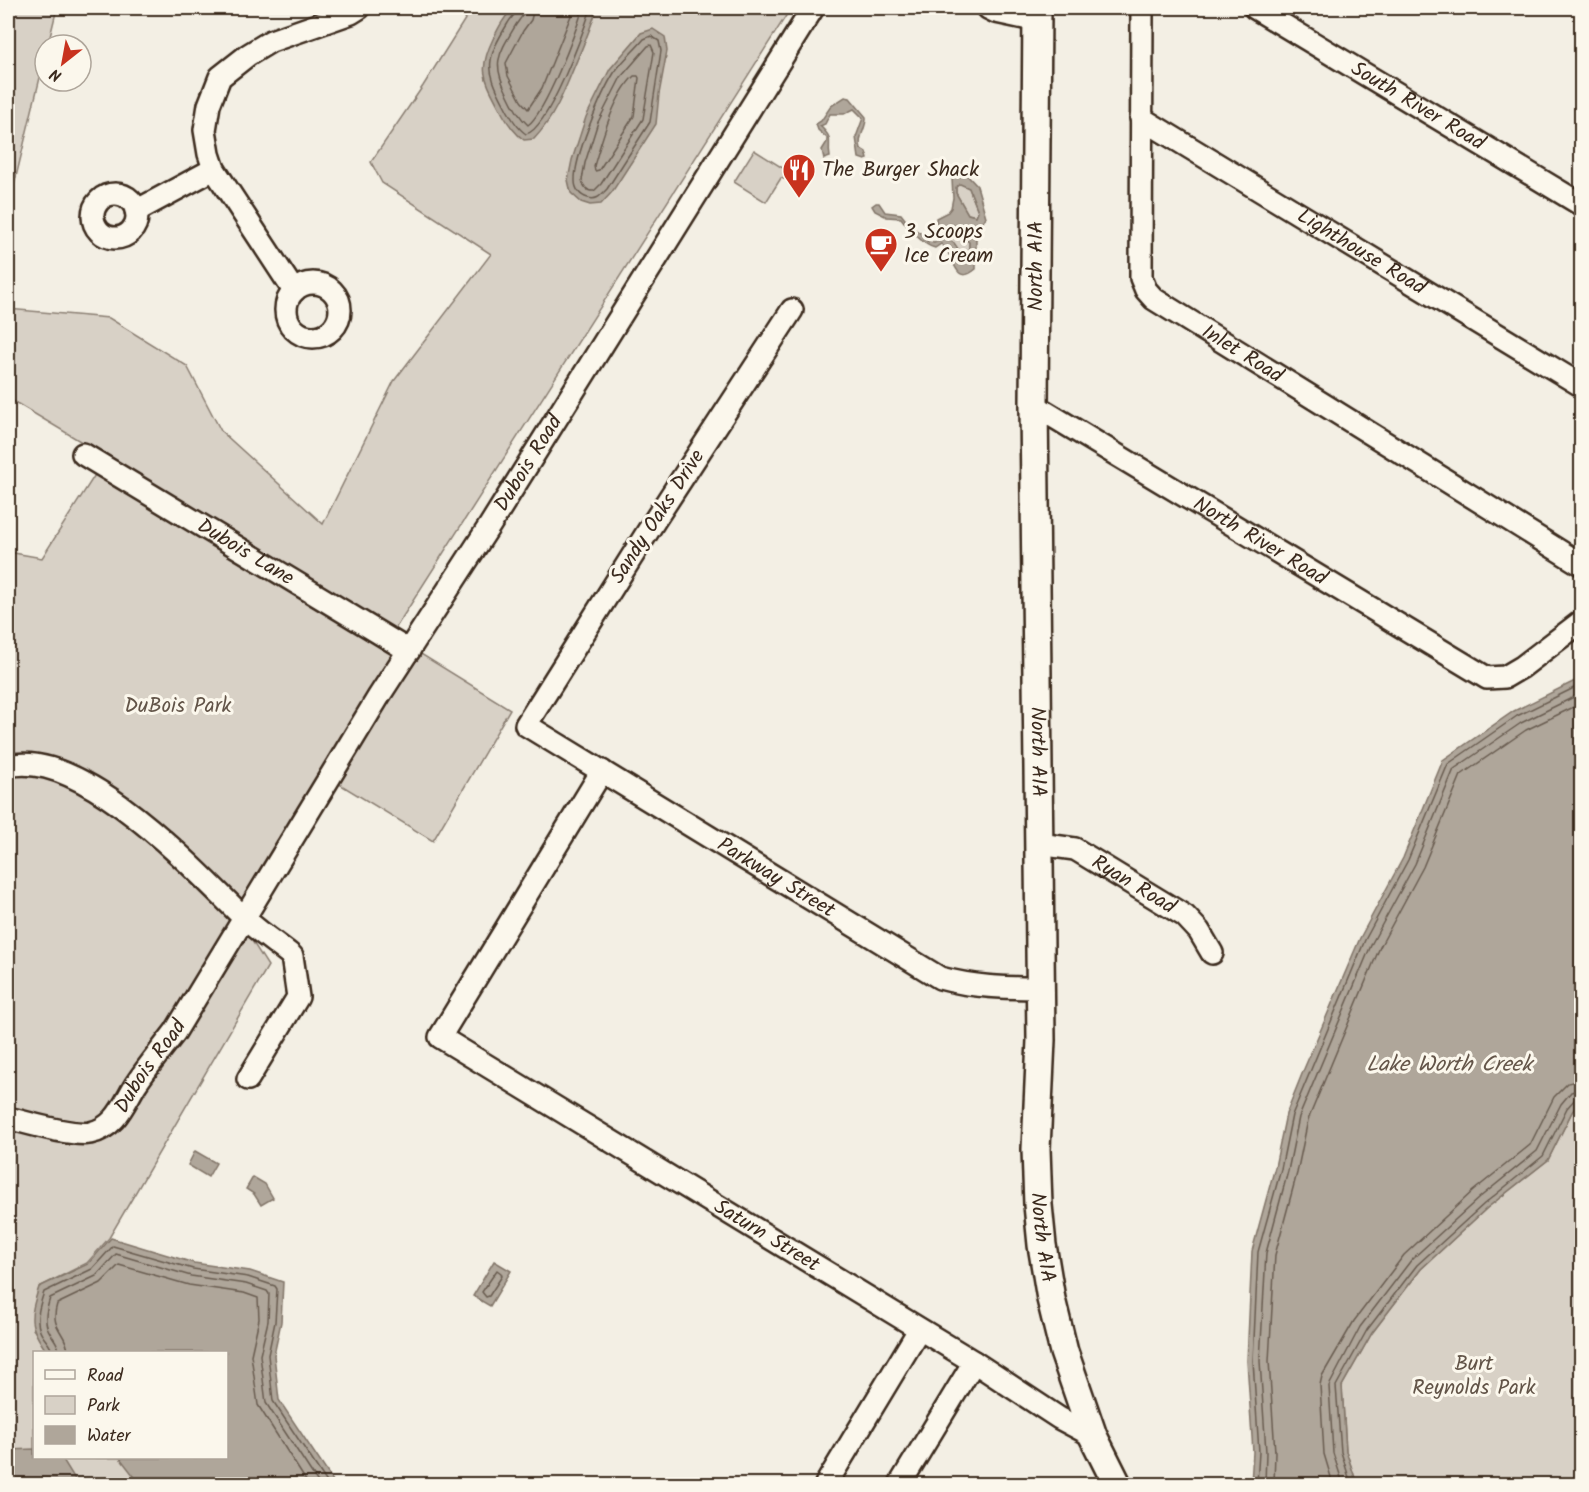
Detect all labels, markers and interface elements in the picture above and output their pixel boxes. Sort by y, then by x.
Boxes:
north arrow [33,33,93,93]
street label: South River Road [1344,53,1492,160]
text: N [45,61,67,88]
restaurant icon: The Burger Shack [781,152,817,199]
place label: The Burger Shack [822,154,979,187]
street label: Lighthouse Road [1291,200,1433,304]
place label: 3 Scoops Ice Cream [904,216,993,273]
street label: North A1A [1020,221,1053,311]
cafe icon: 3 Scoops Ice Cream [863,226,899,273]
street label: Inlet Road [1195,316,1290,392]
street label: Dubois Road [486,408,572,518]
street label: Sandy Oaks Drive [602,443,714,591]
street label: North River Road [1187,488,1334,595]
street label: Dubois Lane [191,510,301,595]
park label: DuBois Park [125,690,232,723]
street label: North A1A [1021,706,1055,797]
street label: Parkway Street [710,829,842,927]
street label: Ryan Road [1085,846,1183,923]
street label: Dubois Road [106,1013,196,1120]
water label: Lake Worth Creek [1366,1048,1535,1083]
street label: Saturn Street [707,1191,827,1281]
street label: North A1A [1021,1192,1065,1285]
park label: Burt Reynolds Park [1412,1348,1536,1405]
legend [33,1351,228,1459]
text: Road [87,1362,124,1391]
text: Park [87,1392,120,1421]
text: Water [87,1422,132,1451]

